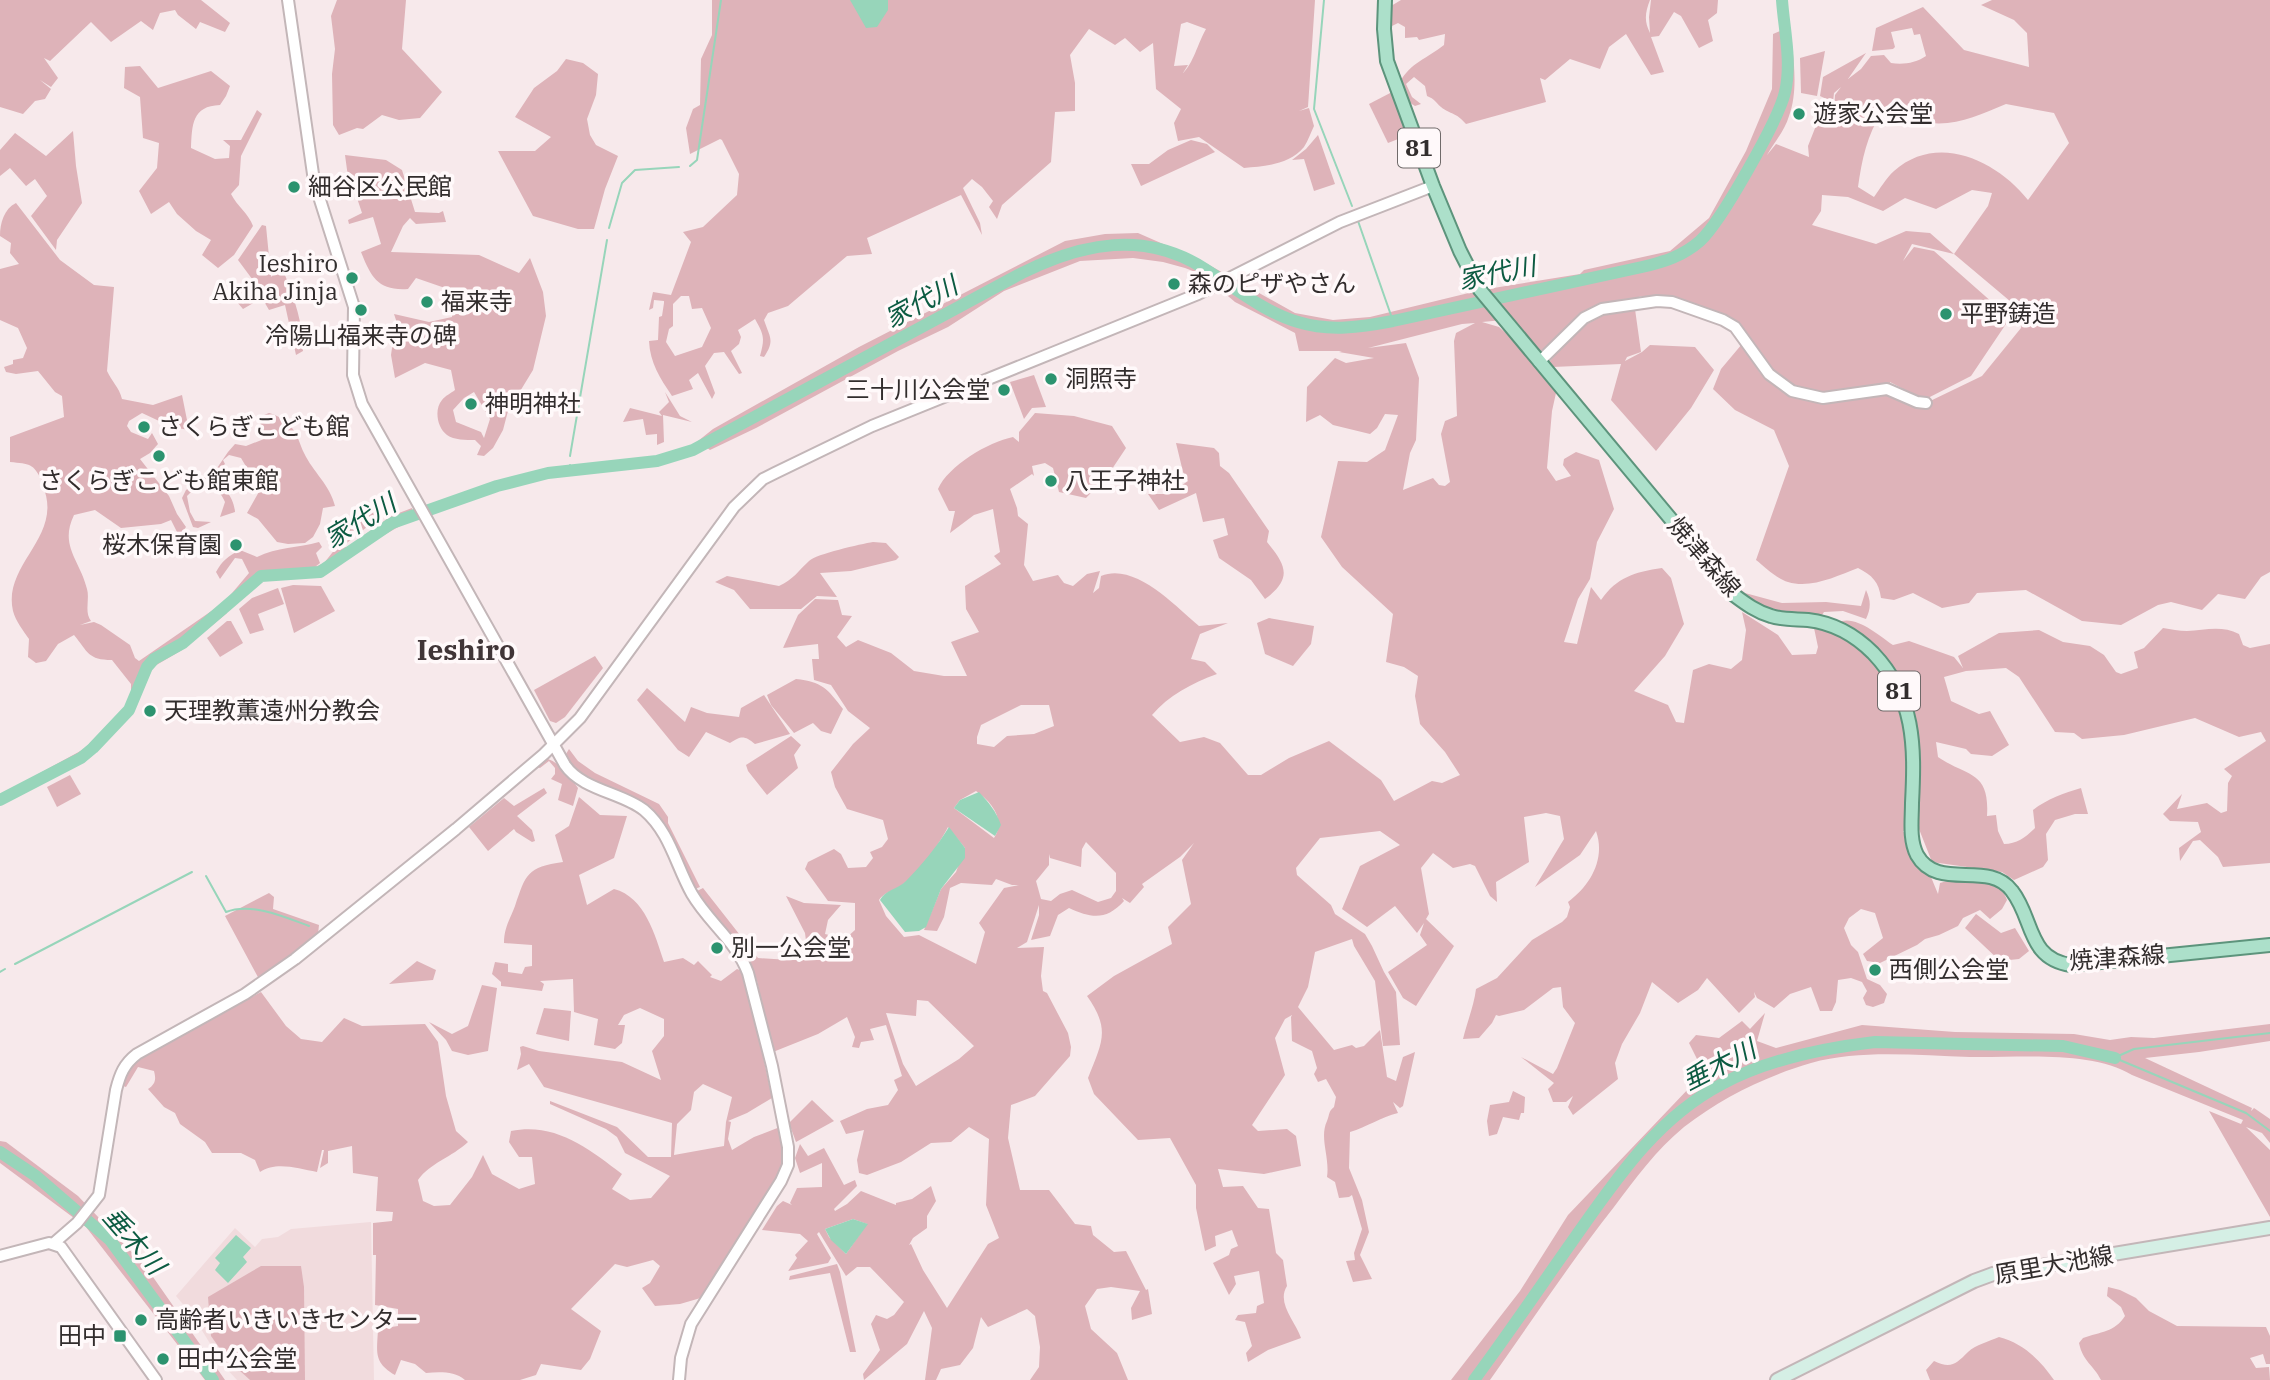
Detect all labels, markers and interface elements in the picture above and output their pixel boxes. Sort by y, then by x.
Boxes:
place label: 遊家公会堂 [1813,97,1933,129]
marker: 遊家公会堂 [1791,106,1807,122]
road number: 81 [1398,128,1440,168]
place label: 細谷区公民館 [308,170,452,202]
marker: 細谷区公民館 [286,179,302,195]
place label: Ieshiro Akiha Jinja [212,247,338,307]
water label: 家代川 [1455,247,1541,296]
water label: 家代川 [878,266,966,334]
place label: 森のピザやさん [1188,267,1356,299]
marker: Ieshiro Akiha Jinja [344,270,360,286]
marker: 森のピザやさん [1166,276,1182,292]
place label: 福来寺 [441,285,513,317]
marker: 福来寺 [419,294,435,310]
place label: 平野鋳造 [1960,297,2056,329]
marker: 冷陽山福来寺の碑 [353,302,369,318]
marker: 平野鋳造 [1938,306,1954,322]
place label: 冷陽山福来寺の碑 [265,319,457,351]
place label: 洞照寺 [1065,362,1137,394]
marker: 洞照寺 [1043,371,1059,387]
place label: 三十川公会堂 [846,373,990,405]
marker: 三十川公会堂 [996,382,1012,398]
place label: 神明神社 [485,387,581,419]
marker: 神明神社 [463,396,479,412]
place label: さくらぎこども館 [158,410,350,442]
marker: さくらぎこども館 [136,419,152,435]
marker: さくらぎこども館東館 [151,448,167,464]
place label: さくらぎこども館東館 [39,464,279,496]
place label: 八王子神社 [1065,464,1185,496]
marker: 八王子神社 [1043,473,1059,489]
water label: 家代川 [317,484,404,555]
street label: 焼津森線 [1661,510,1748,603]
place label: 桜木保育園 [102,528,222,560]
marker: 桜木保育園 [228,537,244,553]
district label: Ieshiro [417,631,515,668]
road number: 81 [1878,671,1920,710]
place label: 天理教薫遠州分教会 [164,694,380,726]
marker: 天理教薫遠州分教会 [142,703,158,719]
place label: 別一公会堂 [731,931,851,963]
street label: 焼津森線 [2068,938,2166,976]
marker: 別一公会堂 [709,940,725,956]
place label: 西側公会堂 [1889,953,2009,985]
marker: 西側公会堂 [1867,962,1883,978]
water label: 垂木川 [1676,1030,1764,1097]
water label: 垂木川 [96,1200,175,1283]
street label: 原里大池線 [1992,1238,2116,1290]
place label: 高齢者いきいきセンター [155,1303,419,1335]
marker: 高齢者いきいきセンター [133,1312,149,1328]
place label: 田中 [58,1319,106,1351]
marker: 田中 [112,1328,128,1344]
place label: 田中公会堂 [177,1342,297,1374]
marker: 田中公会堂 [155,1351,171,1367]

